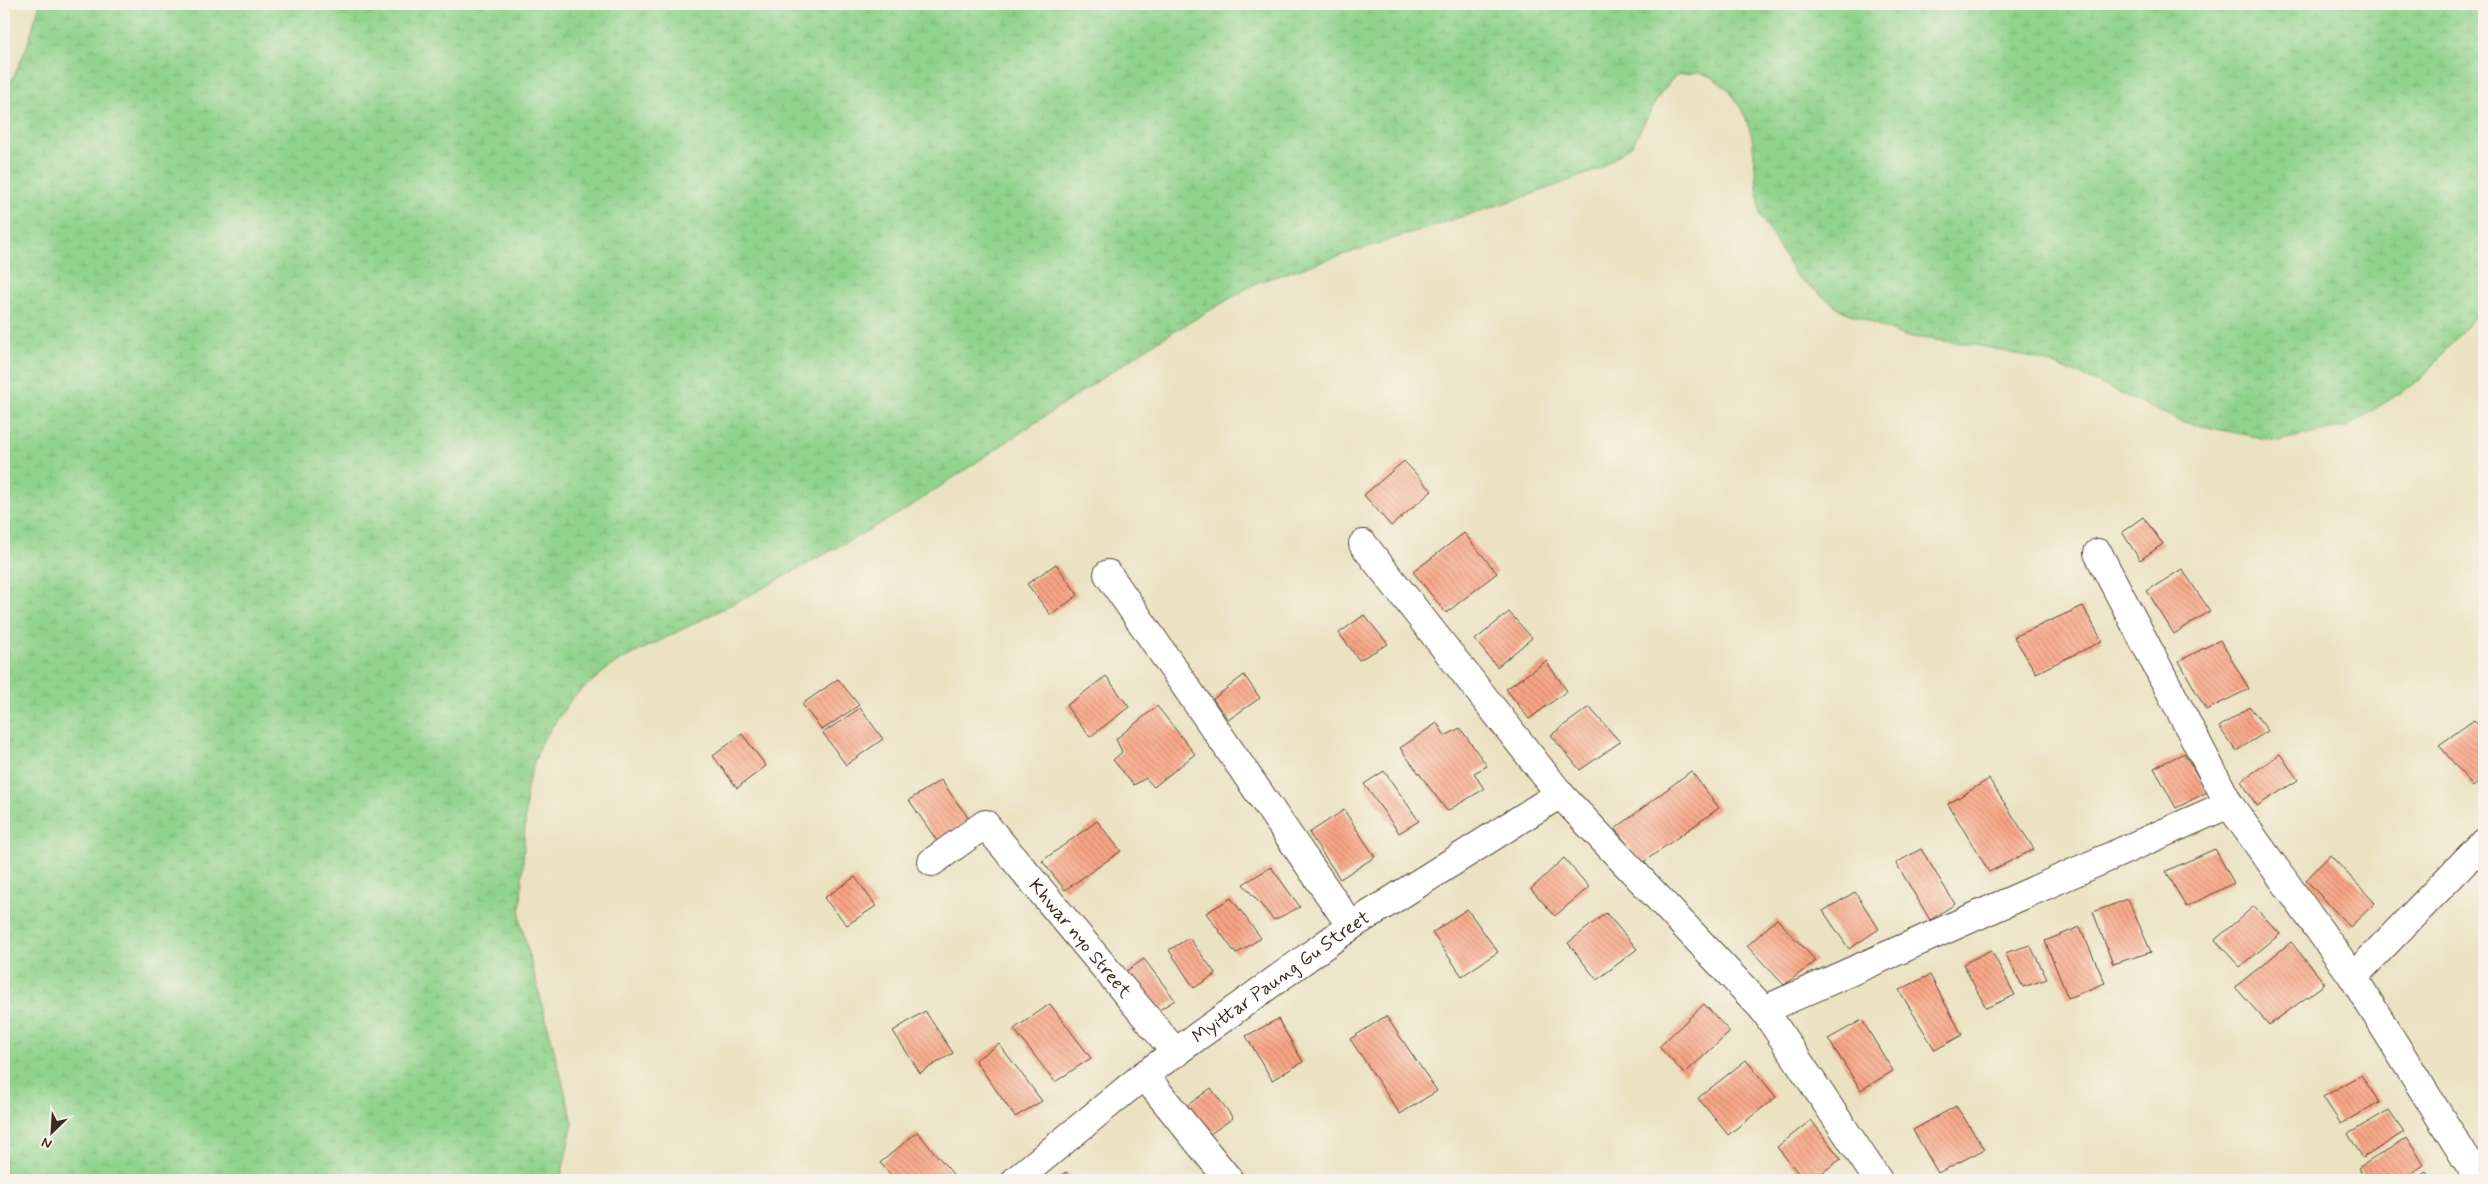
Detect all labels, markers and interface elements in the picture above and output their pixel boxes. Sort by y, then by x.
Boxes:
street label: Khwar nyo Street [1023,873,1137,1003]
street label: Myittar Paung Gu Street [1187,905,1375,1049]
north arrow [28,1106,78,1156]
text: N [39,1133,55,1153]

